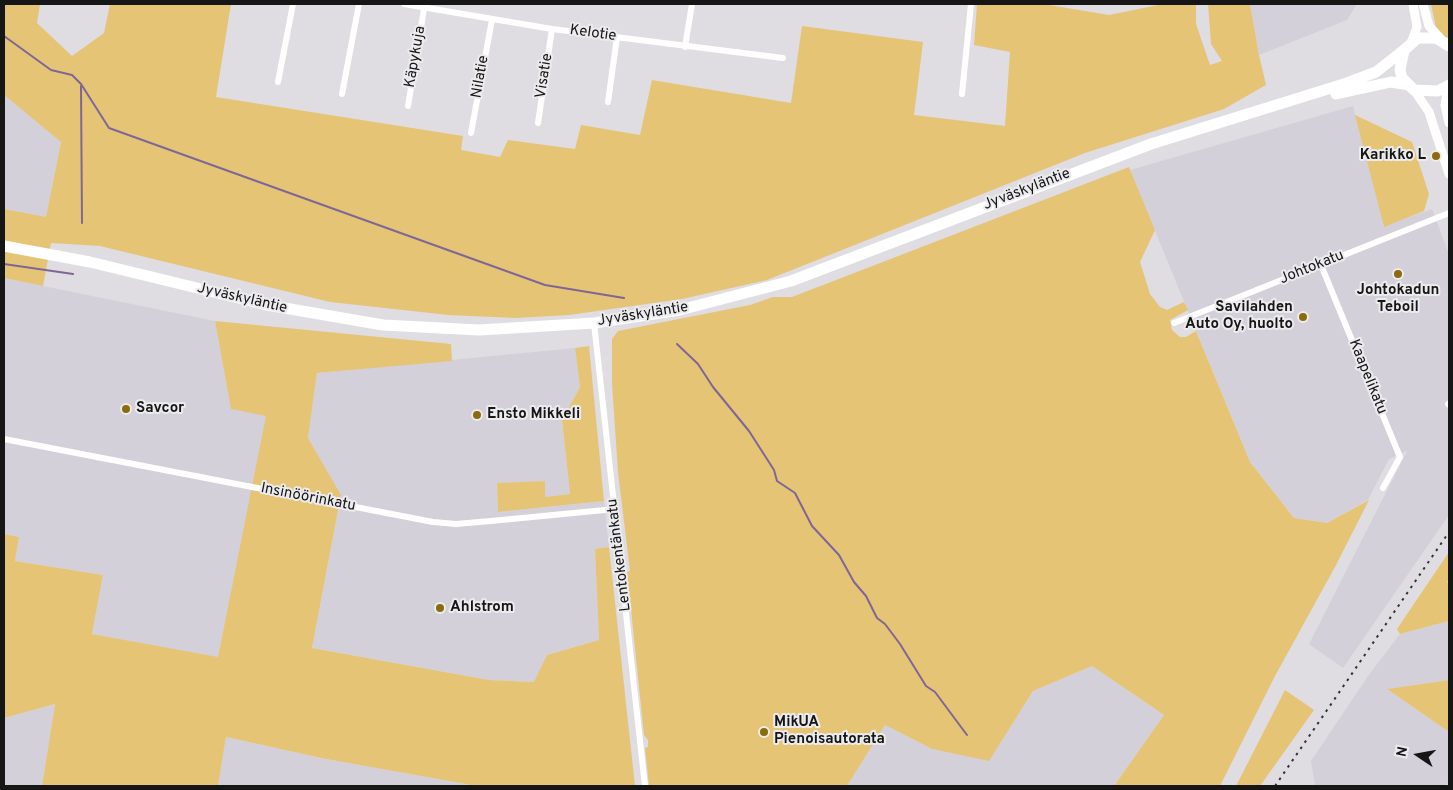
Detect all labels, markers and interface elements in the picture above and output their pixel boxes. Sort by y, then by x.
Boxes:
street label: Kelotie [568,22,618,46]
street label: Käpykuja [402,25,430,89]
street label: Visatie [533,52,557,100]
street label: Nilatie [468,54,494,100]
place label: Karikko L [1360,147,1426,165]
marker: Karikko L [1430,150,1442,162]
street label: Jyväskyläntie [981,165,1073,215]
street label: Johtokatu [1277,247,1347,289]
marker: Johtokadun Teboil [1392,268,1404,280]
street label: Jyväskyläntie [195,280,289,318]
place label: Johtokadun Teboil [1357,282,1439,317]
street label: Jyväskyläntie [596,299,690,331]
place label: Savilahden Auto Oy, huolto [1185,299,1293,334]
marker: Savilahden Auto Oy, huolto [1297,311,1309,323]
street label: Kaapelikatu [1344,337,1390,417]
place label: Savcor [136,400,184,418]
marker: Savcor [120,403,132,415]
place label: Ensto Mikkeli [487,406,580,424]
marker: Ensto Mikkeli [471,409,483,421]
street label: Insinöörinkatu [259,480,357,516]
street label: Lentokentänkatu [604,498,636,612]
place label: Ahlstrom [450,599,514,617]
marker: Ahlstrom [434,602,446,614]
place label: MikUA Pienoisautorata [774,714,885,749]
marker: MikUA Pienoisautorata [758,726,770,738]
north arrow [1393,730,1443,780]
text: N [1393,745,1412,758]

